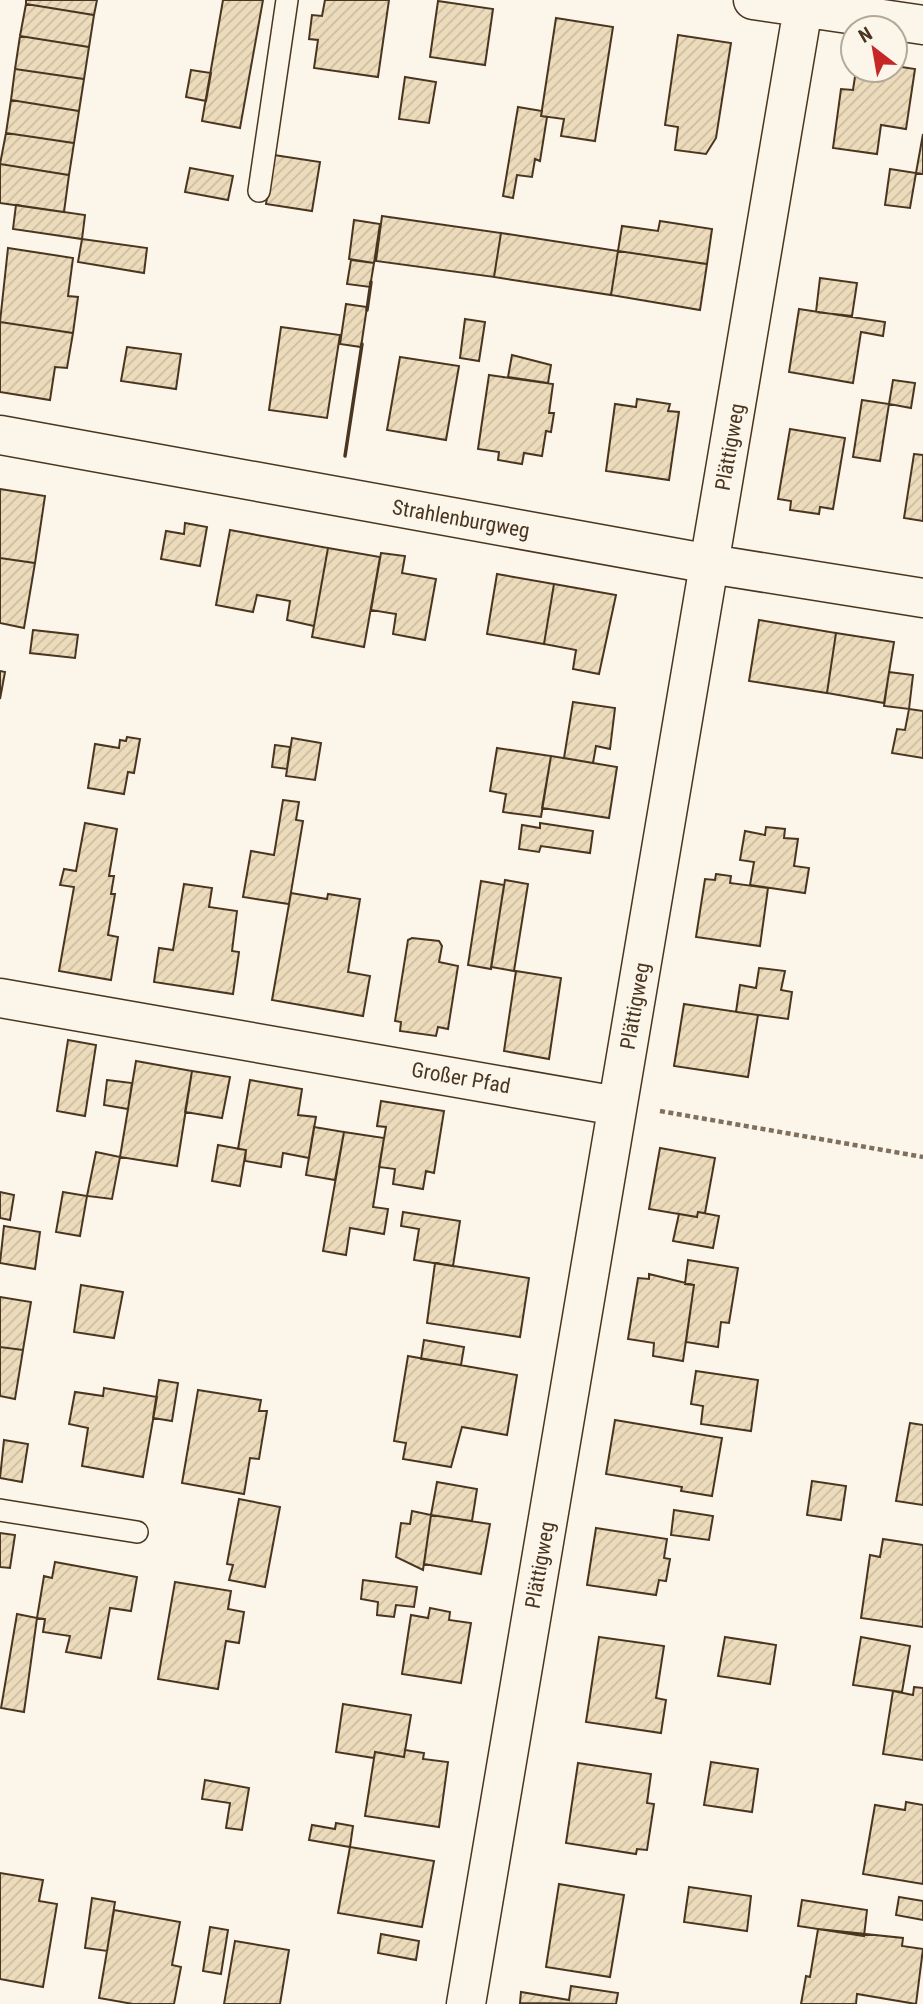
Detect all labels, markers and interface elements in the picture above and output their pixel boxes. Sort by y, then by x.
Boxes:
north arrow [839,14,909,84]
text: N [855,22,876,48]
street label: Plättigweg [711,402,749,492]
street label: Strahlenburgweg [390,495,532,543]
street label: Plättigweg [616,961,654,1051]
street label: Großer Pfad [410,1058,512,1098]
street label: Plättigweg [521,1520,559,1610]

